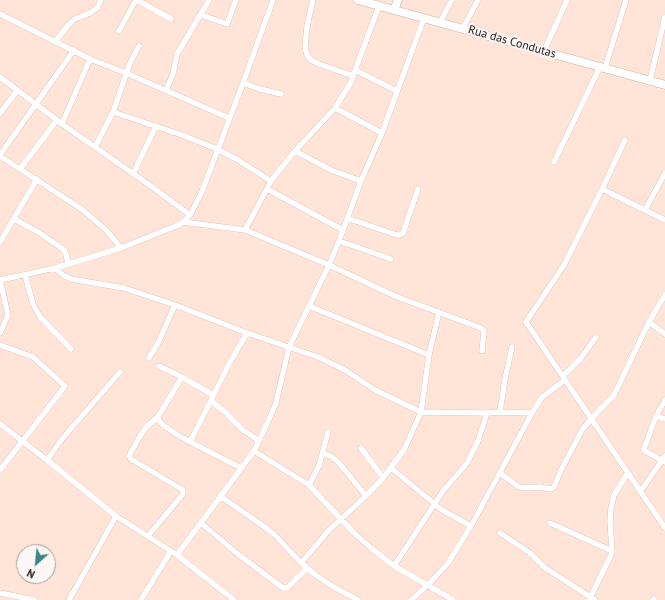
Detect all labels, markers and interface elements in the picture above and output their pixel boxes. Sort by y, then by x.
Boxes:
street label: Rua das Condutas [466,23,558,61]
north arrow [16,544,56,584]
text: N [25,566,37,582]

